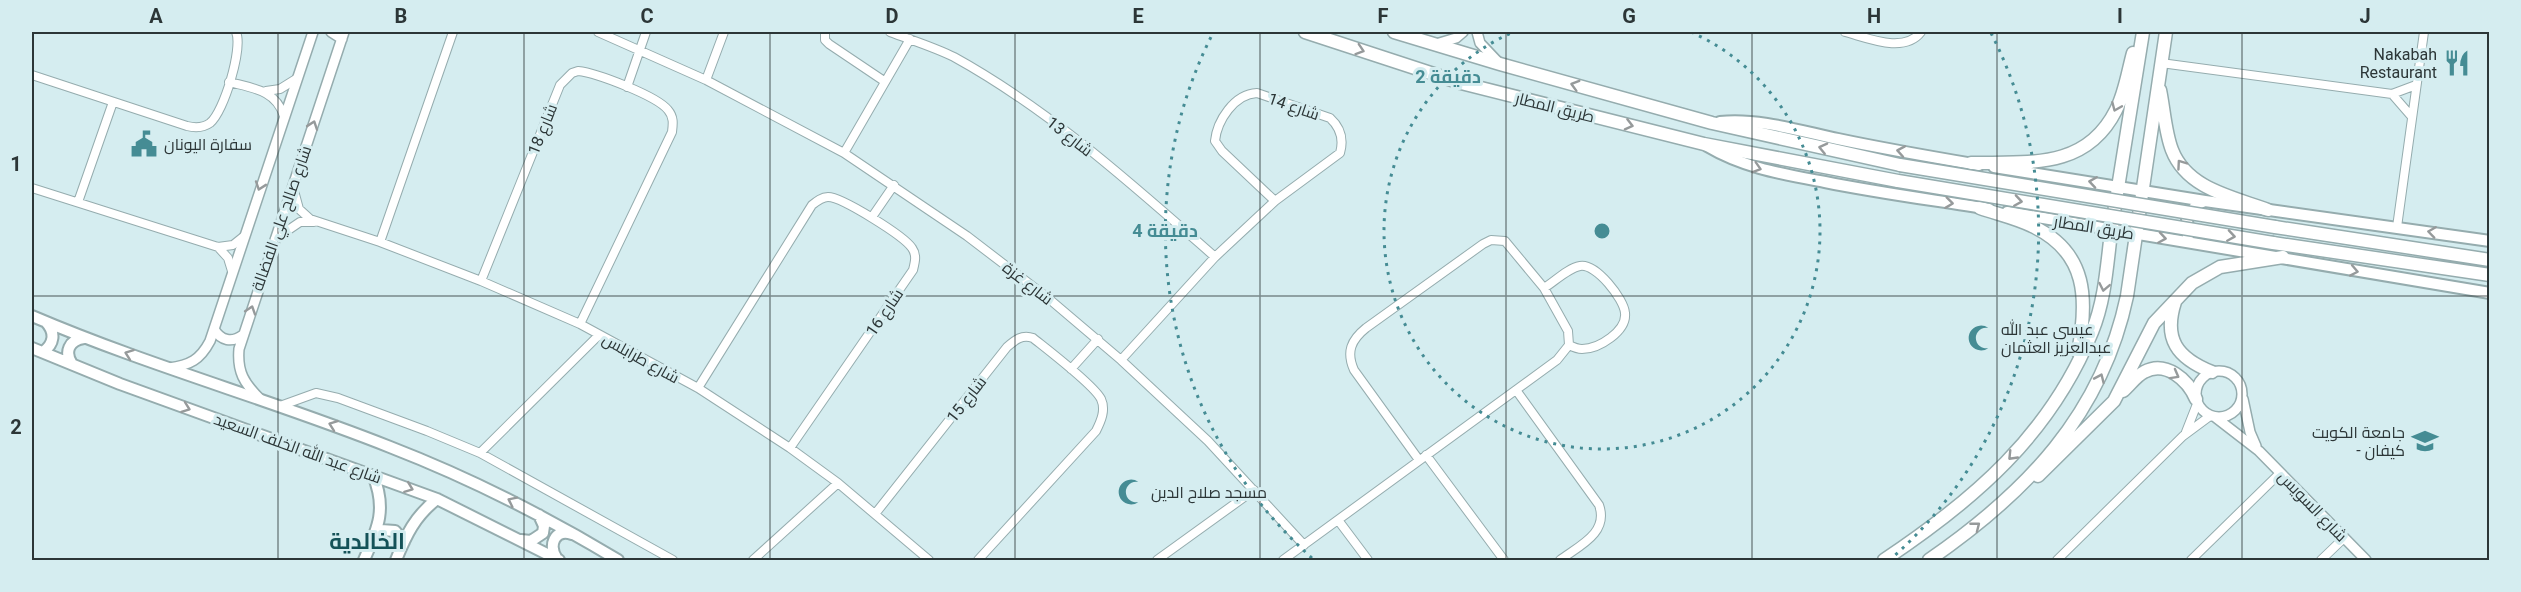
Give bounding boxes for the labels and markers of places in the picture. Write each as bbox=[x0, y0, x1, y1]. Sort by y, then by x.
place label: Nakabah Restaurant bbox=[2360, 45, 2437, 82]
restaurant icon: Nakabah Restaurant bbox=[2442, 48, 2472, 78]
public building icon: سفارة اليونان bbox=[129, 129, 159, 159]
place label: سفارة اليونان bbox=[164, 135, 252, 155]
centre of rings bbox=[1592, 221, 1612, 241]
place label: عيسى عبد الله عبدالعزيز العثمان bbox=[2001, 319, 2112, 358]
mosque icon: عيسى عبد الله عبدالعزيز العثمان bbox=[1966, 323, 1996, 353]
place label: جامعة الكويت - كيفان bbox=[2312, 423, 2405, 461]
school or university icon: جامعة الكويت - كيفان bbox=[2410, 426, 2440, 456]
mosque icon: مسجد صلاح الدين bbox=[1116, 477, 1146, 507]
place label: مسجد صلاح الدين bbox=[1151, 483, 1267, 504]

